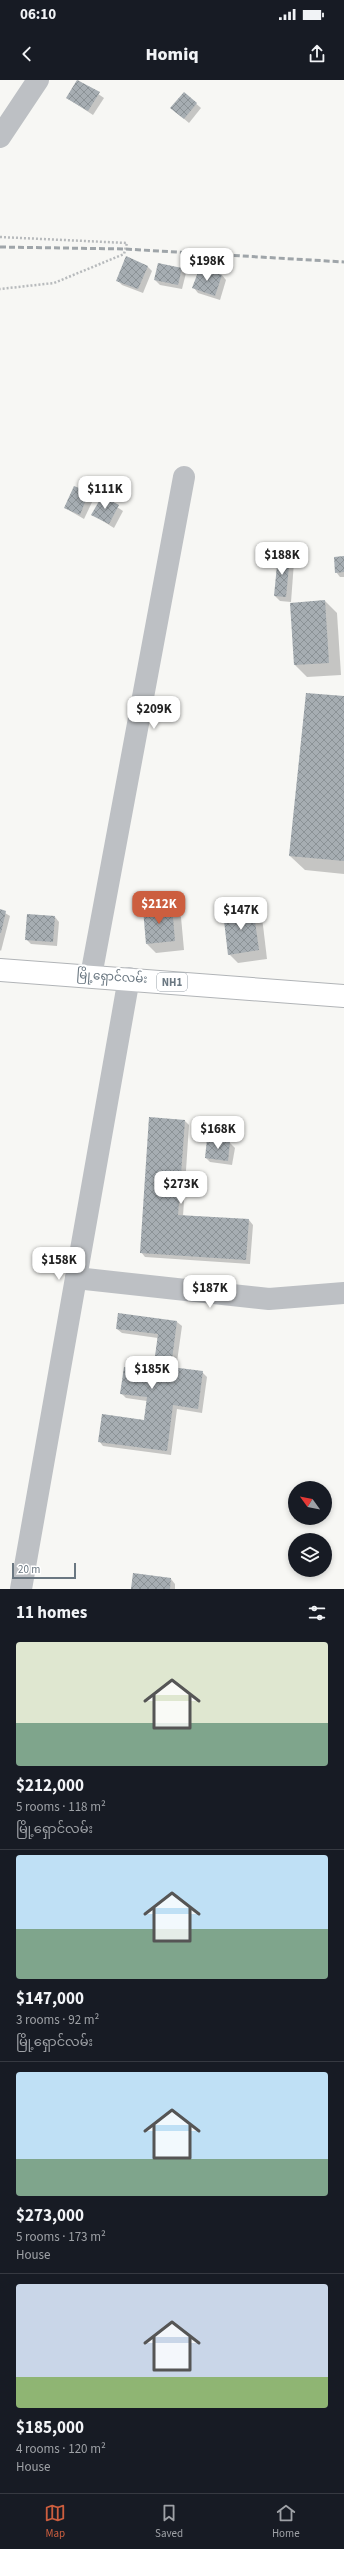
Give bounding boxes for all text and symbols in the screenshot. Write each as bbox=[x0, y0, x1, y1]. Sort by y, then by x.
text: 06:10 bbox=[20, 4, 56, 25]
text: Homiq bbox=[145, 42, 199, 67]
icon: back bbox=[16, 43, 38, 65]
icon: share bbox=[306, 43, 328, 65]
pin: $198K bbox=[179, 248, 235, 282]
text: $198K bbox=[189, 252, 225, 270]
pin: $111K bbox=[77, 476, 133, 510]
text: $111K bbox=[87, 480, 123, 498]
pin: $188K bbox=[254, 542, 310, 576]
text: $188K bbox=[264, 546, 300, 564]
pin: $209K bbox=[126, 696, 182, 730]
text: $209K bbox=[136, 700, 172, 718]
pin: $212K bbox=[131, 891, 187, 925]
text: $212K bbox=[141, 895, 177, 913]
pin: $147K bbox=[213, 897, 269, 931]
text: $147K bbox=[223, 901, 259, 919]
street label: မြို့ရှောင်လမ်း bbox=[76, 965, 148, 989]
road number: NH1 bbox=[157, 973, 187, 991]
pin: $168K bbox=[190, 1116, 246, 1150]
text: $168K bbox=[200, 1120, 236, 1138]
pin: $273K bbox=[153, 1171, 209, 1205]
text: $273K bbox=[163, 1175, 199, 1193]
pin: $158K bbox=[31, 1247, 87, 1281]
text: $158K bbox=[41, 1251, 77, 1269]
pin: $187K bbox=[182, 1275, 238, 1309]
text: $187K bbox=[192, 1279, 228, 1297]
pin: $185K bbox=[124, 1356, 180, 1390]
text: $185K bbox=[134, 1360, 170, 1378]
north arrow bbox=[288, 1481, 332, 1525]
map controls bbox=[288, 1481, 332, 1577]
button: layers bbox=[288, 1533, 332, 1577]
scale bar bbox=[12, 1561, 76, 1580]
text: 20 m bbox=[18, 1562, 40, 1577]
text: 11 homes bbox=[16, 1601, 87, 1625]
icon: filters bbox=[306, 1602, 328, 1624]
icon: home bbox=[136, 1668, 208, 1740]
text: $212,000 bbox=[16, 1774, 84, 1798]
text: 5 rooms · 118 m² bbox=[16, 1798, 106, 1816]
text: မြို့ရှောင်လမ်း bbox=[16, 1820, 93, 1838]
icon: home bbox=[136, 1881, 208, 1953]
text: $147,000 bbox=[16, 1987, 84, 2011]
text: 3 rooms · 92 m² bbox=[16, 2011, 99, 2029]
text: မြို့ရှောင်လမ်း bbox=[16, 2033, 93, 2051]
icon: home bbox=[136, 2098, 208, 2170]
text: $273,000 bbox=[16, 2204, 84, 2228]
text: 5 rooms · 173 m² bbox=[16, 2228, 106, 2246]
text: House bbox=[16, 2246, 51, 2264]
icon: home bbox=[136, 2310, 208, 2382]
text: $185,000 bbox=[16, 2416, 84, 2440]
text: 4 rooms · 120 m² bbox=[16, 2440, 106, 2458]
text: House bbox=[16, 2458, 51, 2476]
tab: Map bbox=[44, 2502, 66, 2541]
tab: Saved bbox=[155, 2502, 183, 2541]
tab: Home bbox=[272, 2502, 300, 2541]

